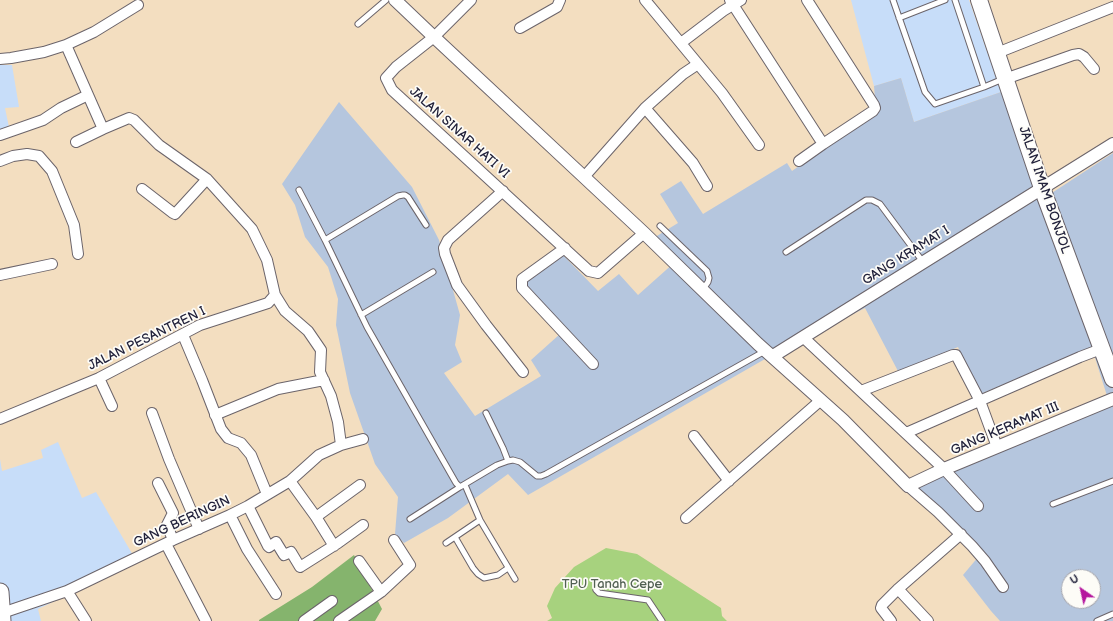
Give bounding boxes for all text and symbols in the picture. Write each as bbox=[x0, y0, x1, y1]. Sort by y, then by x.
street label: JALAN SINAR HATI VI bbox=[406, 84, 512, 182]
street label: JALAN IMAM BONJOL bbox=[1015, 124, 1073, 256]
street label: GANG KRAMAT I bbox=[860, 223, 952, 289]
street label: JALAN PESANTREN I bbox=[86, 304, 208, 374]
street label: GANG KERAMAT III bbox=[949, 399, 1061, 459]
street label: GANG BERINGIN bbox=[131, 493, 233, 551]
north arrow bbox=[1061, 569, 1101, 609]
text: U bbox=[1068, 572, 1081, 587]
park label: TPU Tanah Cepe bbox=[562, 577, 662, 593]

